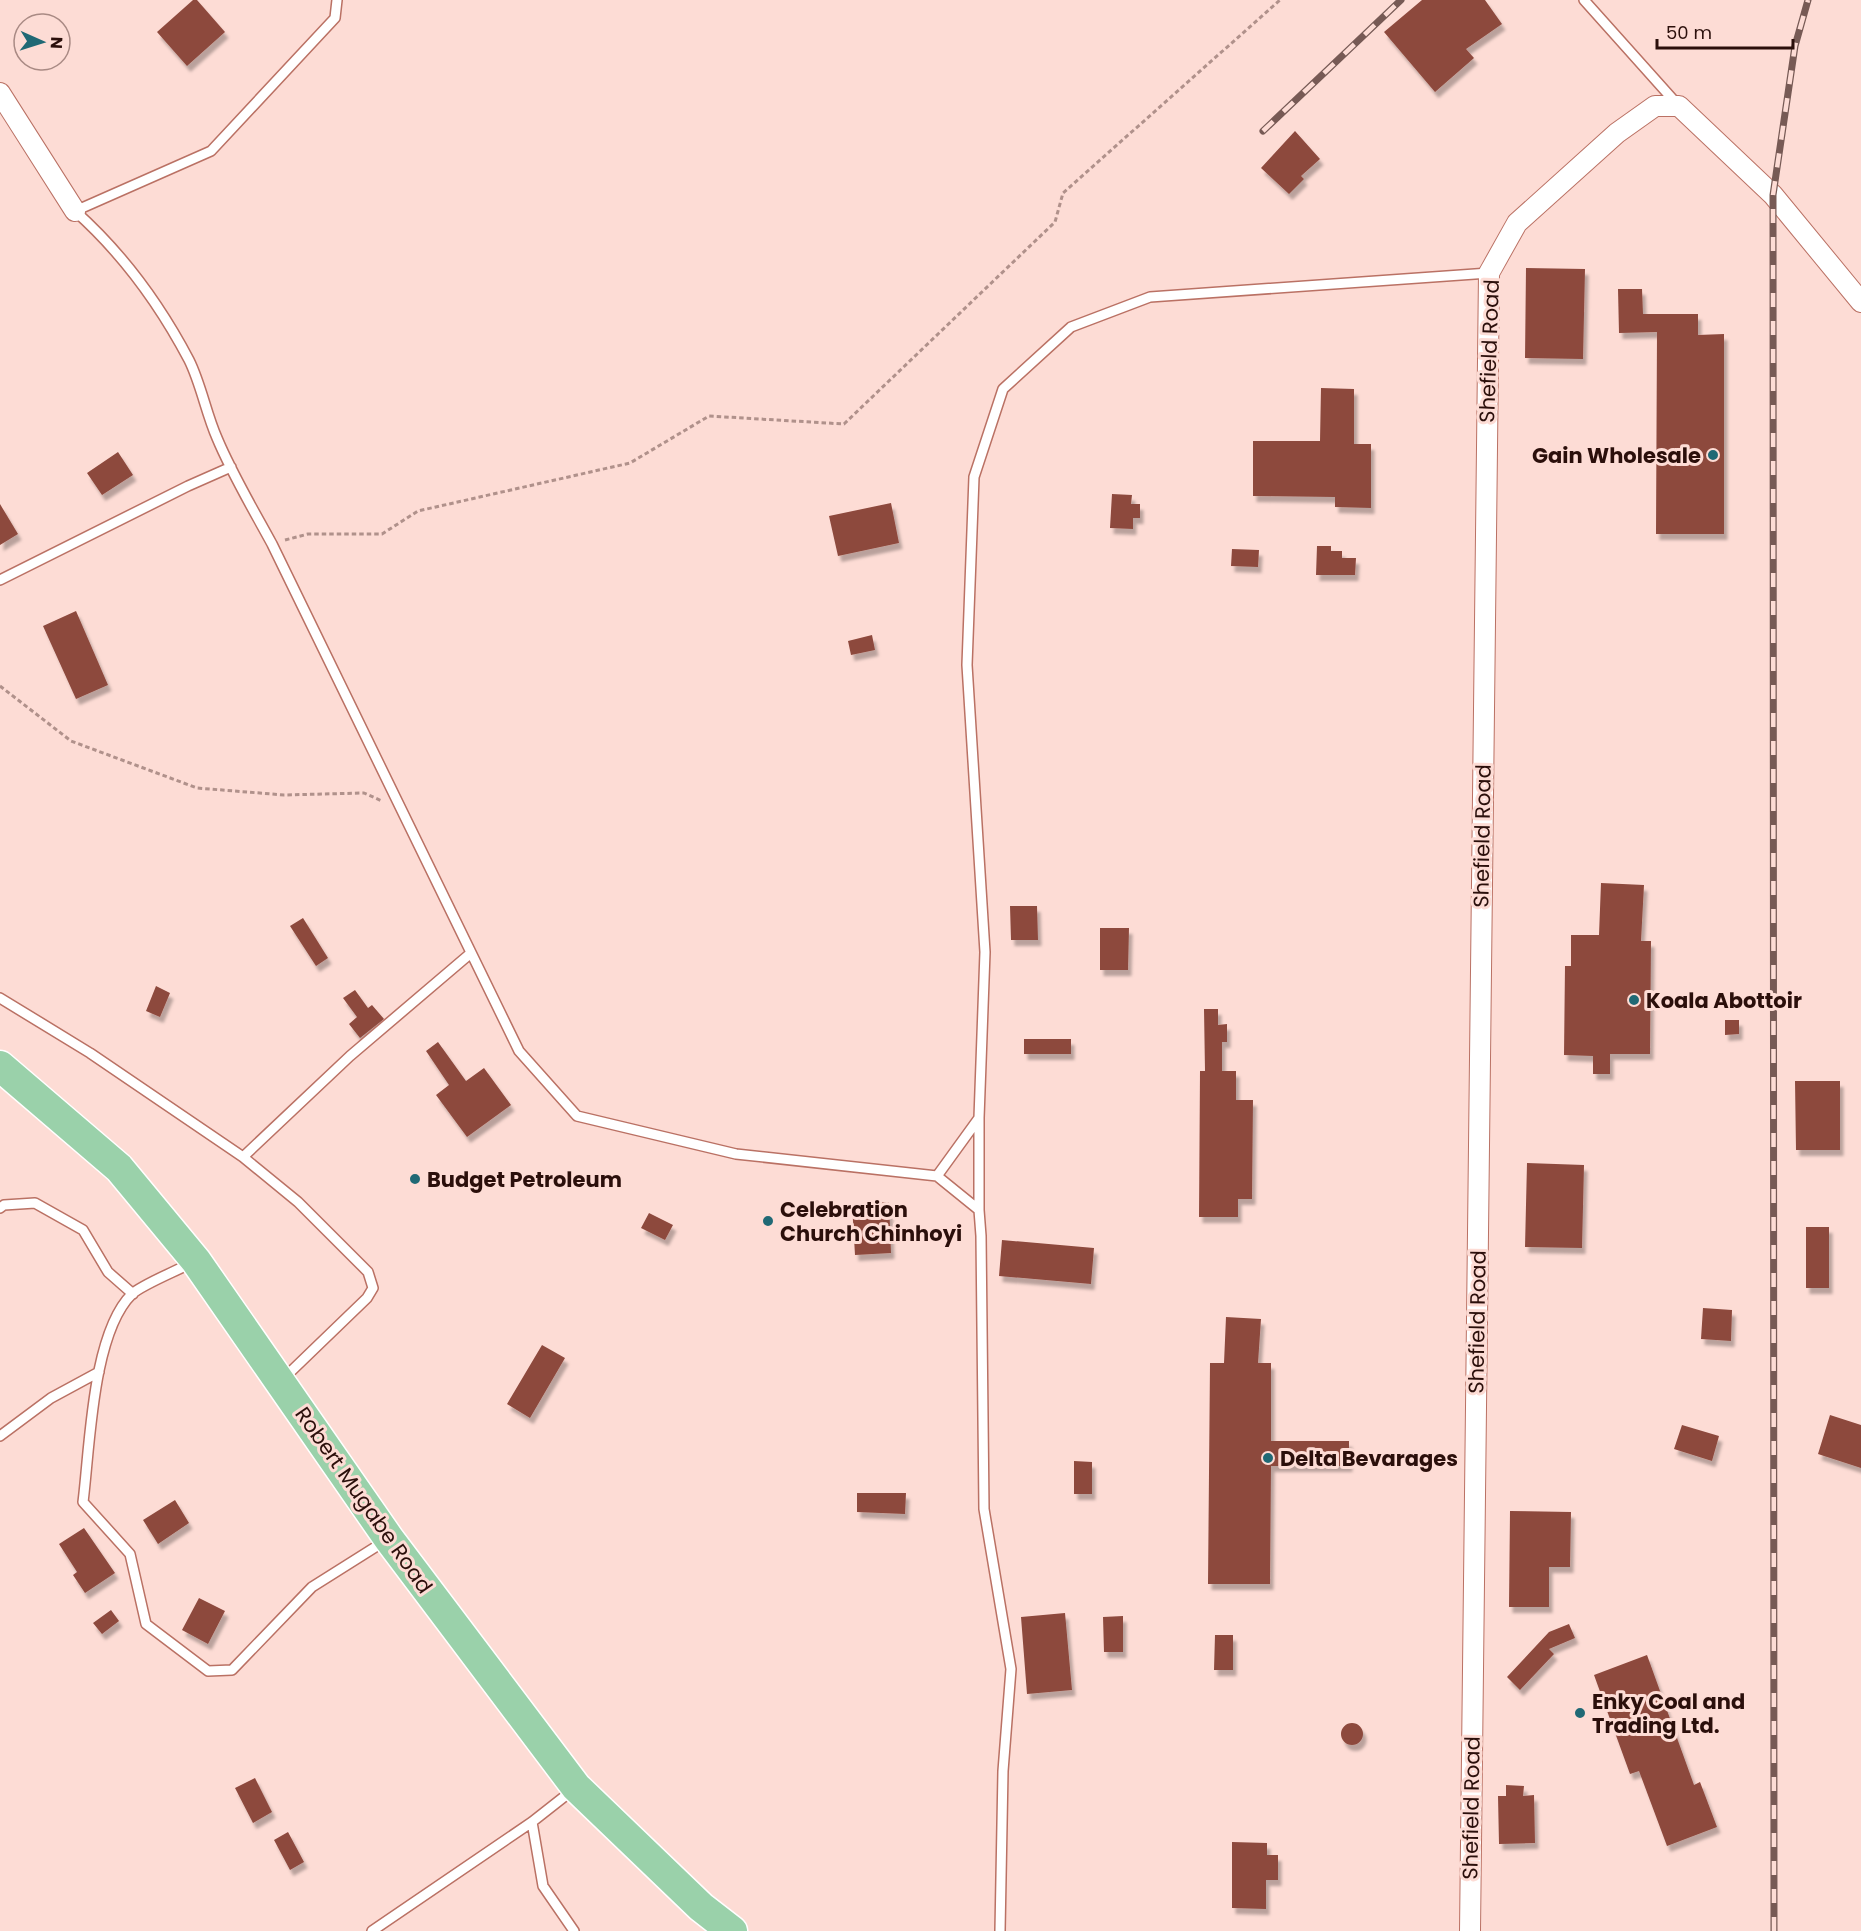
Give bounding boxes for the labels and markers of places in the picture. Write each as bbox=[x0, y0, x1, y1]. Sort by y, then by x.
place label: Gain Wholesale bbox=[1532, 441, 1701, 470]
marker: Gain Wholesale bbox=[1706, 448, 1720, 462]
place label: Koala Abottoir bbox=[1646, 986, 1802, 1015]
marker: Koala Abottoir bbox=[1627, 993, 1641, 1007]
place label: Budget Petroleum bbox=[427, 1165, 622, 1194]
marker: Budget Petroleum bbox=[408, 1172, 422, 1186]
place label: Celebration Church Chinhoyi bbox=[780, 1195, 962, 1248]
marker: Celebration Church Chinhoyi bbox=[761, 1214, 775, 1228]
place label: Delta Bevarages bbox=[1280, 1444, 1458, 1473]
marker: Delta Bevarages bbox=[1261, 1451, 1275, 1465]
place label: Enky Coal and Trading Ltd. bbox=[1592, 1687, 1745, 1740]
marker: Enky Coal and Trading Ltd. bbox=[1573, 1706, 1587, 1720]

